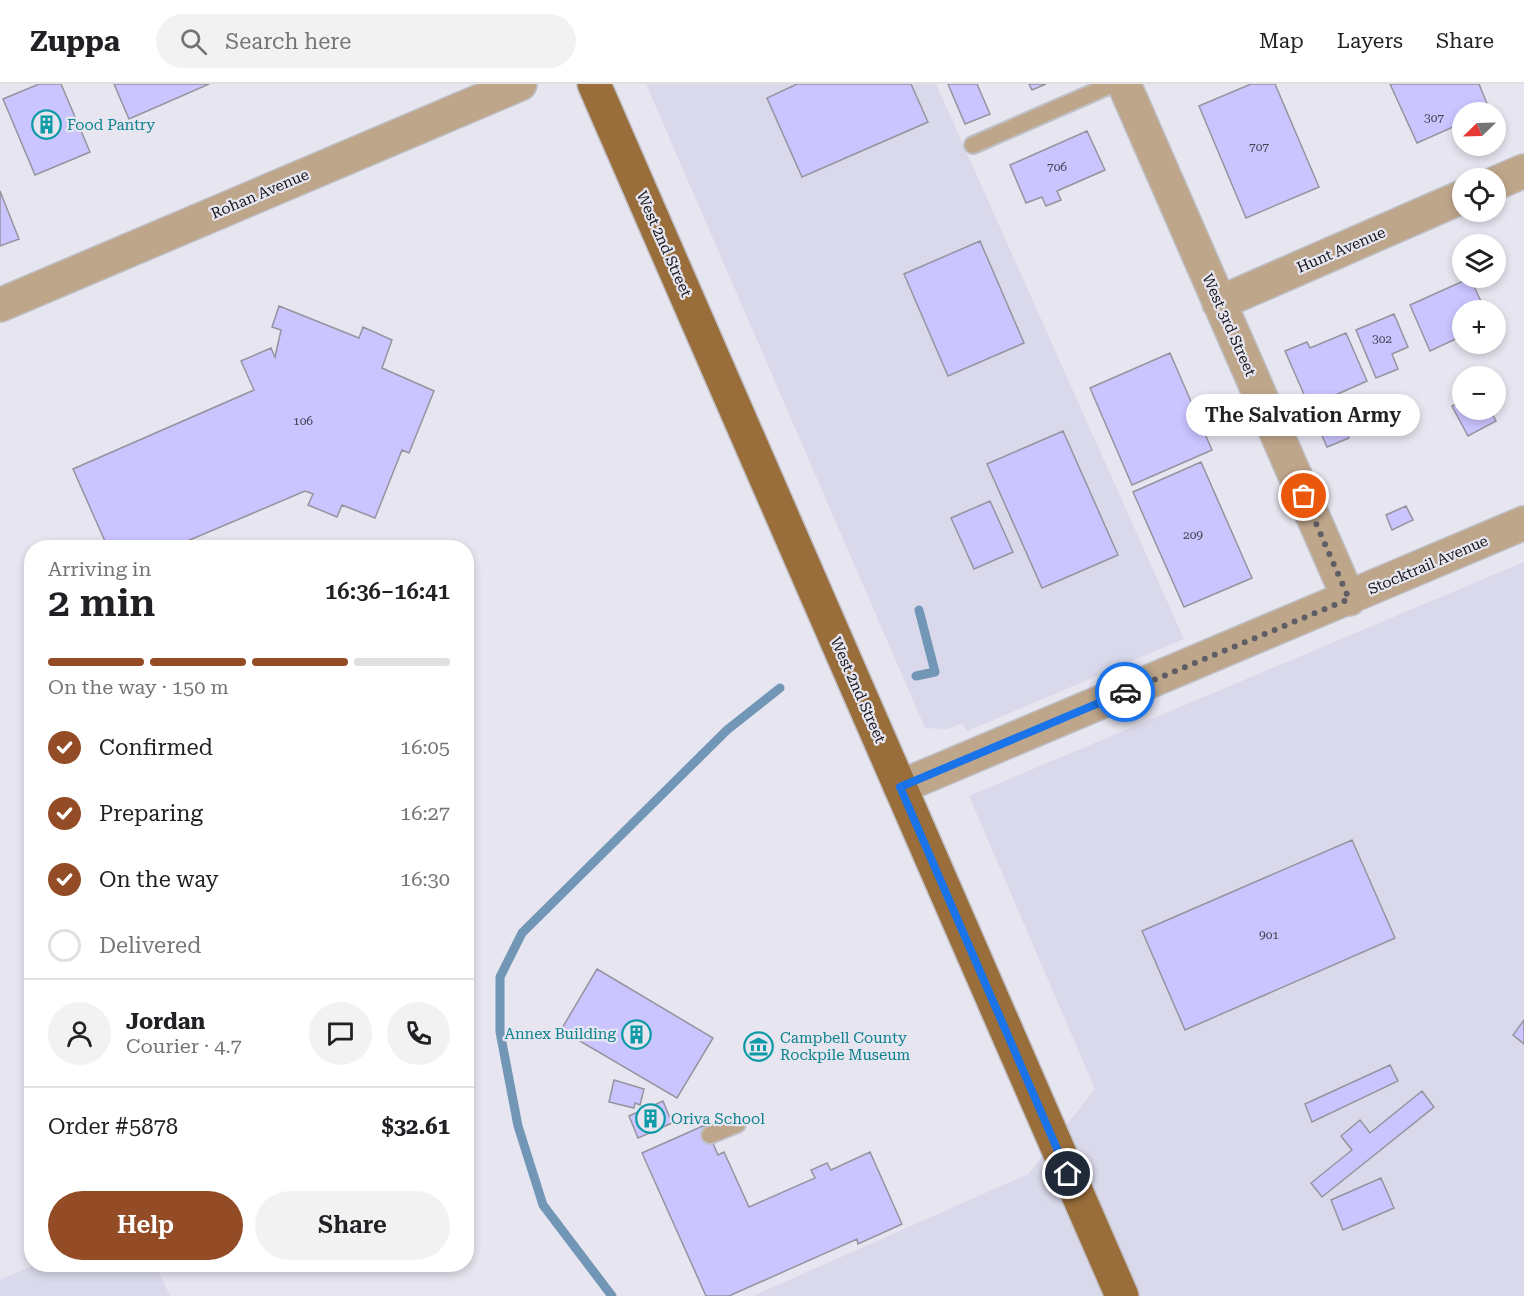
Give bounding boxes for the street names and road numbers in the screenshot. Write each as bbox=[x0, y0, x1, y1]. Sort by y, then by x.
street label: Rohan Avenue bbox=[208, 165, 312, 223]
street label: West 2nd Street bbox=[633, 188, 696, 300]
street label: Hunt Avenue bbox=[1294, 223, 1388, 277]
street label: West 3rd Street bbox=[1198, 271, 1260, 379]
street label: Stocktrail Avenue bbox=[1365, 532, 1491, 598]
street label: West 2nd Street bbox=[827, 634, 890, 746]

